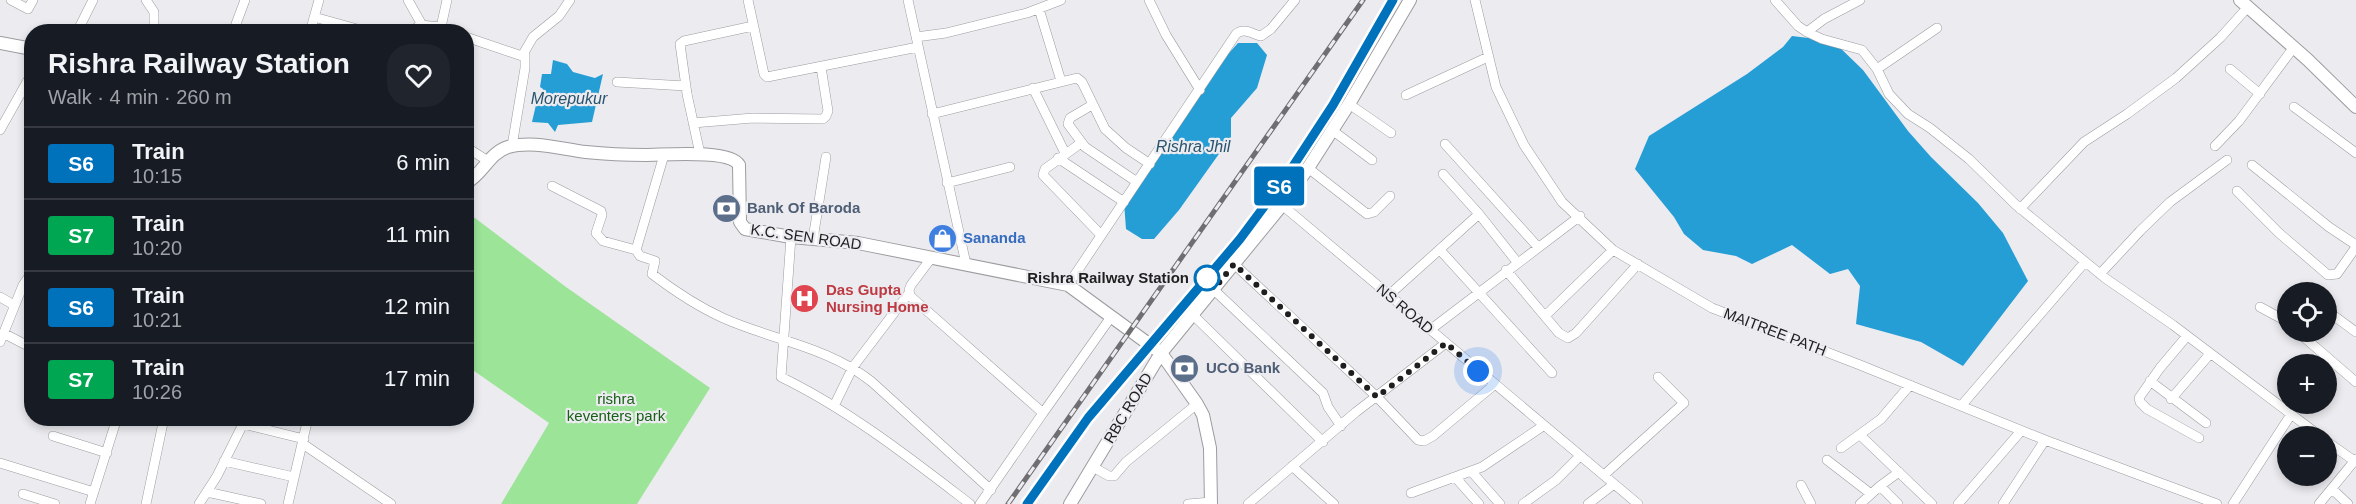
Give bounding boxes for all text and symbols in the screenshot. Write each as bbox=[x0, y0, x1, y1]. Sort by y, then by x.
button: heart bbox=[387, 44, 450, 107]
text: Rishra Railway Station bbox=[48, 48, 350, 79]
text: Walk · 4 min · 260 m bbox=[48, 86, 232, 108]
water label: Morepukur bbox=[531, 90, 608, 107]
water label: Rishra Jhil bbox=[1156, 138, 1231, 155]
text: Train bbox=[132, 139, 185, 164]
text: 6 min bbox=[396, 150, 450, 175]
text: S6 bbox=[68, 152, 94, 175]
text: 10:15 bbox=[132, 165, 182, 187]
line badge: S6 bbox=[1252, 166, 1306, 206]
text: S6 bbox=[1266, 175, 1292, 198]
bank icon: Bank Of Baroda bbox=[710, 192, 742, 224]
place label: Bank Of Baroda bbox=[747, 199, 861, 216]
text: Train bbox=[132, 211, 185, 236]
street label: K.C. SEN ROAD bbox=[750, 220, 863, 253]
text: 11 min bbox=[386, 222, 450, 247]
shop icon: Sananda bbox=[926, 222, 958, 254]
text: S7 bbox=[68, 224, 94, 247]
place label: Sananda bbox=[963, 229, 1026, 246]
text: 10:20 bbox=[132, 237, 182, 259]
marker: Rishra Railway Station bbox=[1194, 265, 1220, 291]
place label: Rishra Railway Station bbox=[1027, 269, 1189, 286]
street label: NS ROAD bbox=[1374, 280, 1437, 337]
place label: Das Gupta Nursing Home bbox=[826, 281, 929, 315]
map controls bbox=[2277, 282, 2337, 486]
button: locate bbox=[2277, 282, 2337, 342]
text: Train bbox=[132, 283, 185, 308]
hospital icon: Das Gupta Nursing Home bbox=[789, 283, 821, 315]
text: 12 min bbox=[384, 294, 450, 319]
text: S6 bbox=[68, 296, 94, 319]
street label: MAITREE PATH bbox=[1721, 304, 1829, 359]
text: 10:21 bbox=[132, 309, 182, 331]
bank icon: UCO Bank bbox=[1169, 352, 1201, 384]
button: + bbox=[2277, 354, 2337, 414]
text: Train bbox=[132, 355, 185, 380]
your location bbox=[1463, 356, 1493, 386]
place label: UCO Bank bbox=[1206, 359, 1281, 376]
text: 17 min bbox=[384, 366, 450, 391]
text: S7 bbox=[68, 368, 94, 391]
street label: RBC ROAD bbox=[1100, 369, 1155, 446]
text: 10:26 bbox=[132, 381, 182, 403]
park label: rishra keventers park bbox=[567, 390, 666, 424]
button: − bbox=[2277, 426, 2337, 486]

